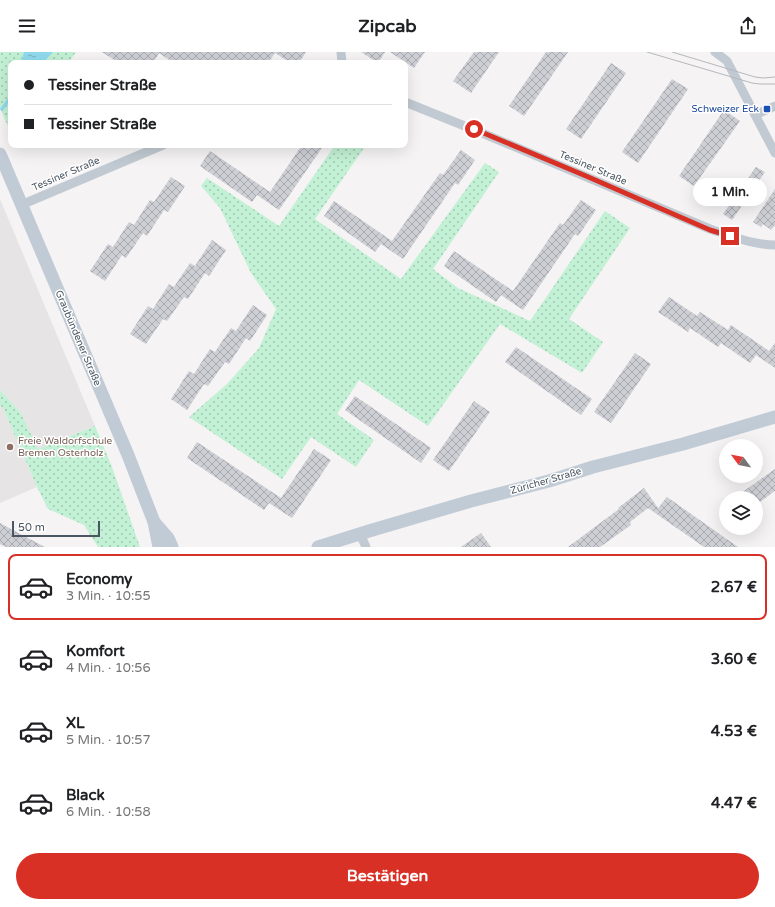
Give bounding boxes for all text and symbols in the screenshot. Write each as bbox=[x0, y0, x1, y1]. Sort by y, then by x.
icon: menu bbox=[16, 15, 38, 37]
text: Zipcab bbox=[358, 15, 417, 37]
icon: share bbox=[737, 15, 759, 37]
text: Tessiner Straße bbox=[48, 76, 157, 94]
place label: Schweizer Eck bbox=[691, 103, 760, 115]
marker: Schweizer Eck bbox=[762, 104, 772, 114]
text: Tessiner Straße bbox=[48, 115, 157, 133]
route start bbox=[465, 120, 483, 138]
street label: Tessiner Straße bbox=[557, 148, 629, 188]
street label: Tessiner Straße bbox=[30, 154, 102, 194]
callout: 1 Min. bbox=[693, 178, 767, 206]
text: 1 Min. bbox=[711, 184, 749, 200]
route end bbox=[721, 227, 739, 245]
street label: Graubündener Straße bbox=[52, 288, 104, 388]
place label: Freie Waldorfschule Bremen Osterholz bbox=[18, 435, 113, 459]
north arrow bbox=[719, 439, 763, 483]
map controls bbox=[719, 439, 763, 535]
marker: Freie Waldorfschule Bremen Osterholz bbox=[5, 442, 15, 452]
street label: Züricher Straße bbox=[509, 465, 583, 497]
button: layers bbox=[719, 491, 763, 535]
scale bar bbox=[12, 519, 100, 538]
text: 50 m bbox=[18, 521, 45, 534]
icon: car bbox=[18, 569, 54, 605]
text: Economy bbox=[66, 570, 132, 588]
text: 2.67 € bbox=[711, 578, 757, 596]
text: 3 Min. · 10:55 bbox=[66, 588, 151, 604]
icon: car bbox=[18, 641, 54, 677]
text: Komfort bbox=[66, 642, 125, 660]
text: 3.60 € bbox=[711, 650, 757, 668]
text: 4 Min. · 10:56 bbox=[66, 660, 151, 676]
icon: car bbox=[18, 713, 54, 749]
text: XL bbox=[66, 714, 85, 732]
text: 4.53 € bbox=[711, 722, 757, 740]
text: 5 Min. · 10:57 bbox=[66, 732, 151, 748]
icon: car bbox=[18, 785, 54, 821]
text: Black bbox=[66, 786, 105, 804]
text: 4.47 € bbox=[711, 794, 757, 812]
text: 6 Min. · 10:58 bbox=[66, 804, 151, 820]
button: Bestätigen bbox=[16, 853, 759, 899]

